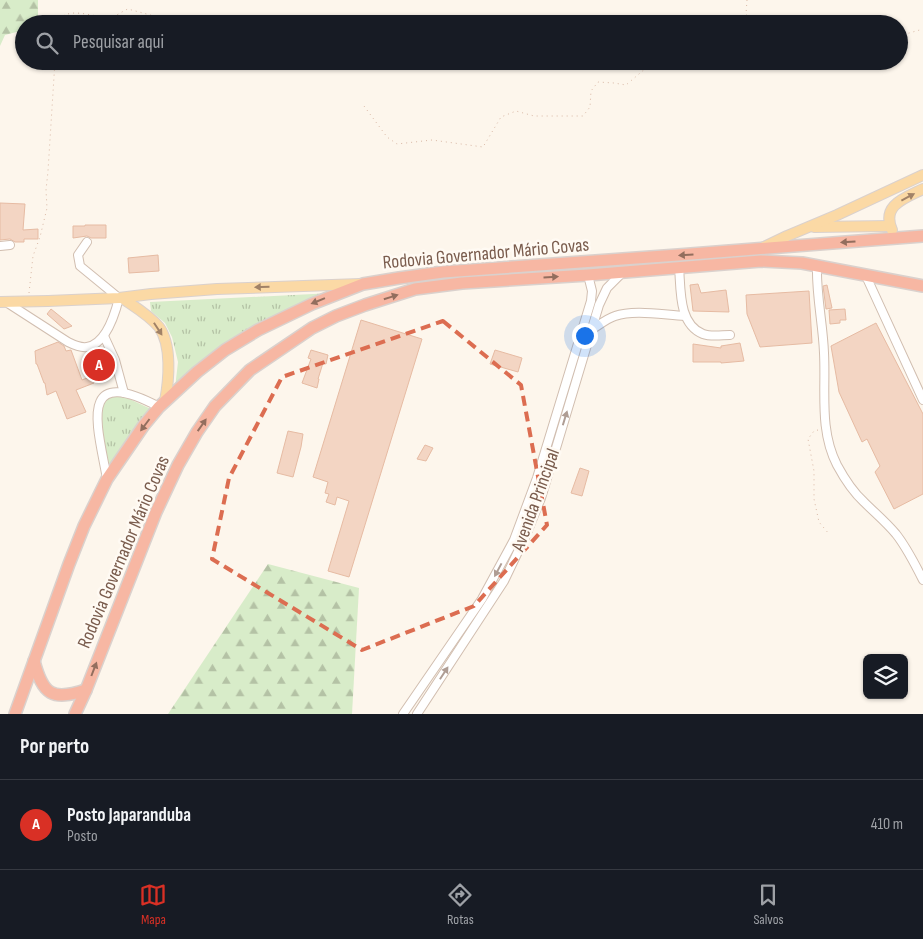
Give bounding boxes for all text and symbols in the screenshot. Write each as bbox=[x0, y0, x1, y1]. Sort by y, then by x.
search box bbox=[15, 15, 908, 70]
icon: search bbox=[33, 29, 61, 57]
text: Pesquisar aqui bbox=[73, 31, 164, 54]
one-way arrow bbox=[901, 192, 915, 201]
street label: Rodovia Governador Mário Covas bbox=[382, 234, 590, 274]
one-way arrow bbox=[839, 238, 855, 246]
one-way arrow bbox=[677, 251, 693, 259]
one-way arrow bbox=[544, 273, 560, 281]
one-way arrow bbox=[254, 283, 270, 291]
one-way arrow bbox=[383, 292, 398, 300]
one-way arrow bbox=[311, 298, 325, 306]
one-way arrow bbox=[154, 322, 163, 336]
your location bbox=[572, 323, 598, 349]
pin: A bbox=[83, 346, 115, 384]
one-way arrow bbox=[562, 410, 570, 425]
one-way arrow bbox=[140, 418, 150, 432]
one-way arrow bbox=[197, 418, 207, 432]
street label: Avenida Principal bbox=[506, 445, 565, 555]
street label: Rodovia Governador Mário Covas bbox=[73, 452, 175, 652]
one-way arrow bbox=[494, 562, 502, 577]
map controls bbox=[863, 654, 908, 699]
button: layers bbox=[863, 654, 908, 699]
one-way arrow bbox=[90, 661, 98, 676]
one-way arrow bbox=[439, 667, 448, 680]
text: Por perto bbox=[20, 734, 89, 759]
text: Posto Japaranduba bbox=[67, 804, 191, 827]
text: A bbox=[32, 815, 40, 834]
text: 410 m bbox=[871, 815, 903, 834]
text: Posto bbox=[67, 827, 98, 846]
tab: Mapa bbox=[139, 881, 167, 928]
tab: Rotas bbox=[446, 881, 474, 928]
tab: Salvos bbox=[753, 881, 784, 928]

